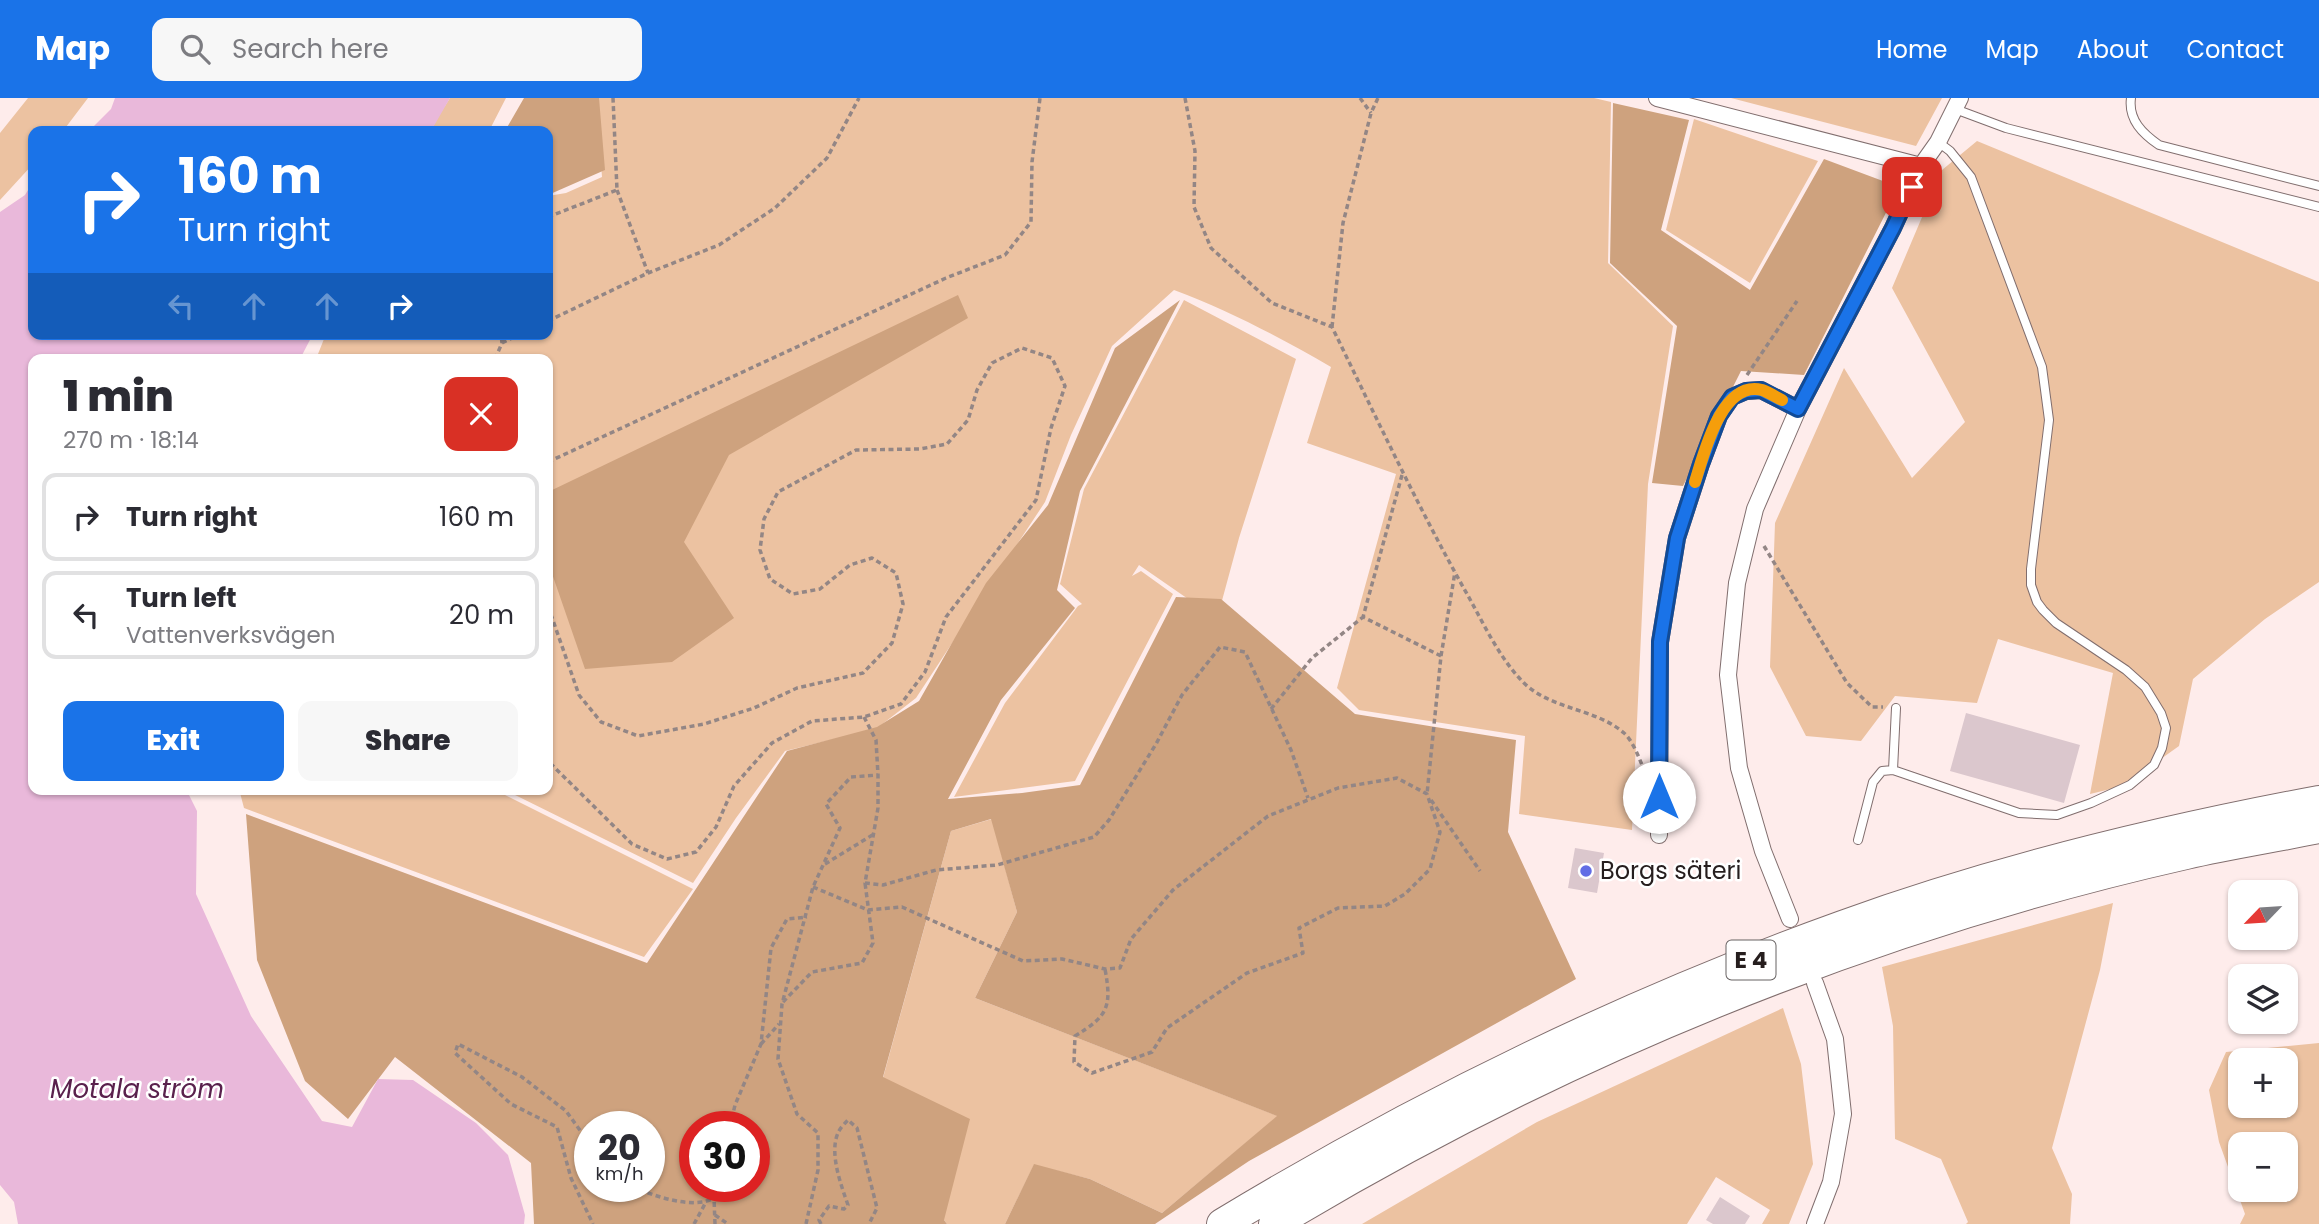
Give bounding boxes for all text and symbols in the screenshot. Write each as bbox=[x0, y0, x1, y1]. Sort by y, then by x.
search box bbox=[152, 18, 642, 81]
text: Map bbox=[35, 25, 110, 72]
icon: search bbox=[176, 30, 214, 68]
text: Search here bbox=[232, 31, 389, 67]
text: Home bbox=[1876, 33, 1948, 66]
text: Map bbox=[1986, 33, 2039, 66]
text: About bbox=[2077, 33, 2148, 66]
text: Contact bbox=[2186, 33, 2284, 66]
text: 160 m bbox=[178, 142, 322, 210]
icon: right bbox=[63, 154, 154, 245]
pin bbox=[1882, 157, 1942, 217]
icon: arrive bbox=[1893, 168, 1931, 206]
text: Turn right bbox=[178, 207, 330, 252]
icon: left bbox=[162, 287, 200, 325]
icon: ahead bbox=[235, 287, 273, 325]
icon: ahead bbox=[308, 287, 346, 325]
icon: right bbox=[381, 287, 419, 325]
text: 1 min bbox=[63, 367, 174, 426]
button: close bbox=[444, 377, 518, 451]
text: 270 m · 18:14 bbox=[63, 424, 199, 456]
icon: right bbox=[67, 498, 105, 536]
text: Turn right bbox=[126, 499, 258, 535]
text: 160 m bbox=[439, 499, 514, 535]
text: Turn left bbox=[126, 580, 237, 616]
icon: left bbox=[67, 596, 105, 634]
text: 20 m bbox=[449, 597, 514, 633]
text: Vattenverksvägen bbox=[126, 619, 335, 651]
button: Exit bbox=[63, 701, 284, 781]
button: Share bbox=[298, 701, 518, 781]
position arrow bbox=[1622, 760, 1696, 834]
place label: Borgs säteri bbox=[1600, 854, 1741, 887]
marker: Borgs säteri bbox=[1578, 863, 1594, 879]
north arrow bbox=[2228, 880, 2298, 950]
map controls bbox=[2228, 880, 2298, 1202]
road number: E 4 bbox=[1726, 940, 1776, 980]
button: layers bbox=[2228, 964, 2298, 1034]
button: + bbox=[2228, 1048, 2298, 1118]
water label: Motala ström bbox=[50, 1071, 224, 1107]
speed limit sign: 30 bbox=[679, 1111, 770, 1202]
text: 20 bbox=[598, 1123, 641, 1172]
button: − bbox=[2228, 1132, 2298, 1202]
text: km/h bbox=[596, 1161, 643, 1186]

